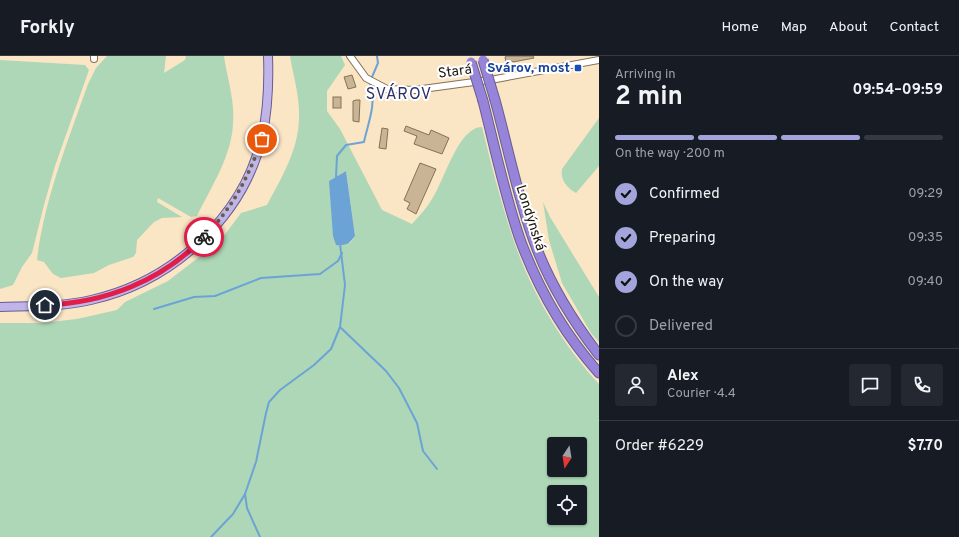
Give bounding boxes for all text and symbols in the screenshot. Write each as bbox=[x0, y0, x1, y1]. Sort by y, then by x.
text: Forkly bbox=[20, 16, 75, 40]
text: Home bbox=[722, 19, 759, 36]
text: Map bbox=[781, 19, 807, 36]
text: About bbox=[829, 19, 868, 36]
text: Contact bbox=[890, 19, 939, 36]
place label: Svárov, most bbox=[487, 60, 570, 77]
street label: Stará bbox=[437, 61, 473, 83]
marker: Svárov, most bbox=[573, 63, 583, 73]
text: Arriving in bbox=[615, 67, 676, 83]
text: 2 min bbox=[615, 81, 683, 114]
text: 09:54–09:59 bbox=[853, 81, 943, 100]
district label: SVÁROV bbox=[366, 83, 432, 105]
pin bbox=[245, 122, 279, 156]
icon: bag bbox=[251, 128, 273, 150]
text: On the way · 200 m bbox=[615, 146, 725, 162]
street label: Londýnská bbox=[511, 183, 549, 253]
icon: check bbox=[615, 183, 637, 205]
text: Confirmed bbox=[649, 185, 720, 204]
text: 09:29 bbox=[908, 186, 943, 202]
courier bbox=[184, 217, 224, 257]
icon: bike bbox=[193, 226, 215, 248]
icon: check bbox=[615, 227, 637, 249]
text: Preparing bbox=[649, 229, 716, 248]
text: 09:35 bbox=[908, 230, 943, 246]
icon: check bbox=[615, 271, 637, 293]
text: On the way bbox=[649, 273, 724, 292]
text: 09:40 bbox=[908, 274, 943, 290]
pin bbox=[28, 288, 62, 322]
icon: home bbox=[34, 294, 56, 316]
text: Delivered bbox=[649, 317, 713, 336]
button: person bbox=[615, 364, 657, 406]
button: chat bbox=[849, 364, 891, 406]
button: phone bbox=[901, 364, 943, 406]
text: Alex bbox=[667, 367, 699, 386]
text: Courier · 4.4 bbox=[667, 386, 736, 402]
north arrow bbox=[547, 437, 587, 477]
map controls bbox=[547, 437, 587, 525]
text: Order #6229 bbox=[615, 437, 704, 456]
text: $7.70 bbox=[908, 437, 943, 456]
button: locate bbox=[547, 485, 587, 525]

